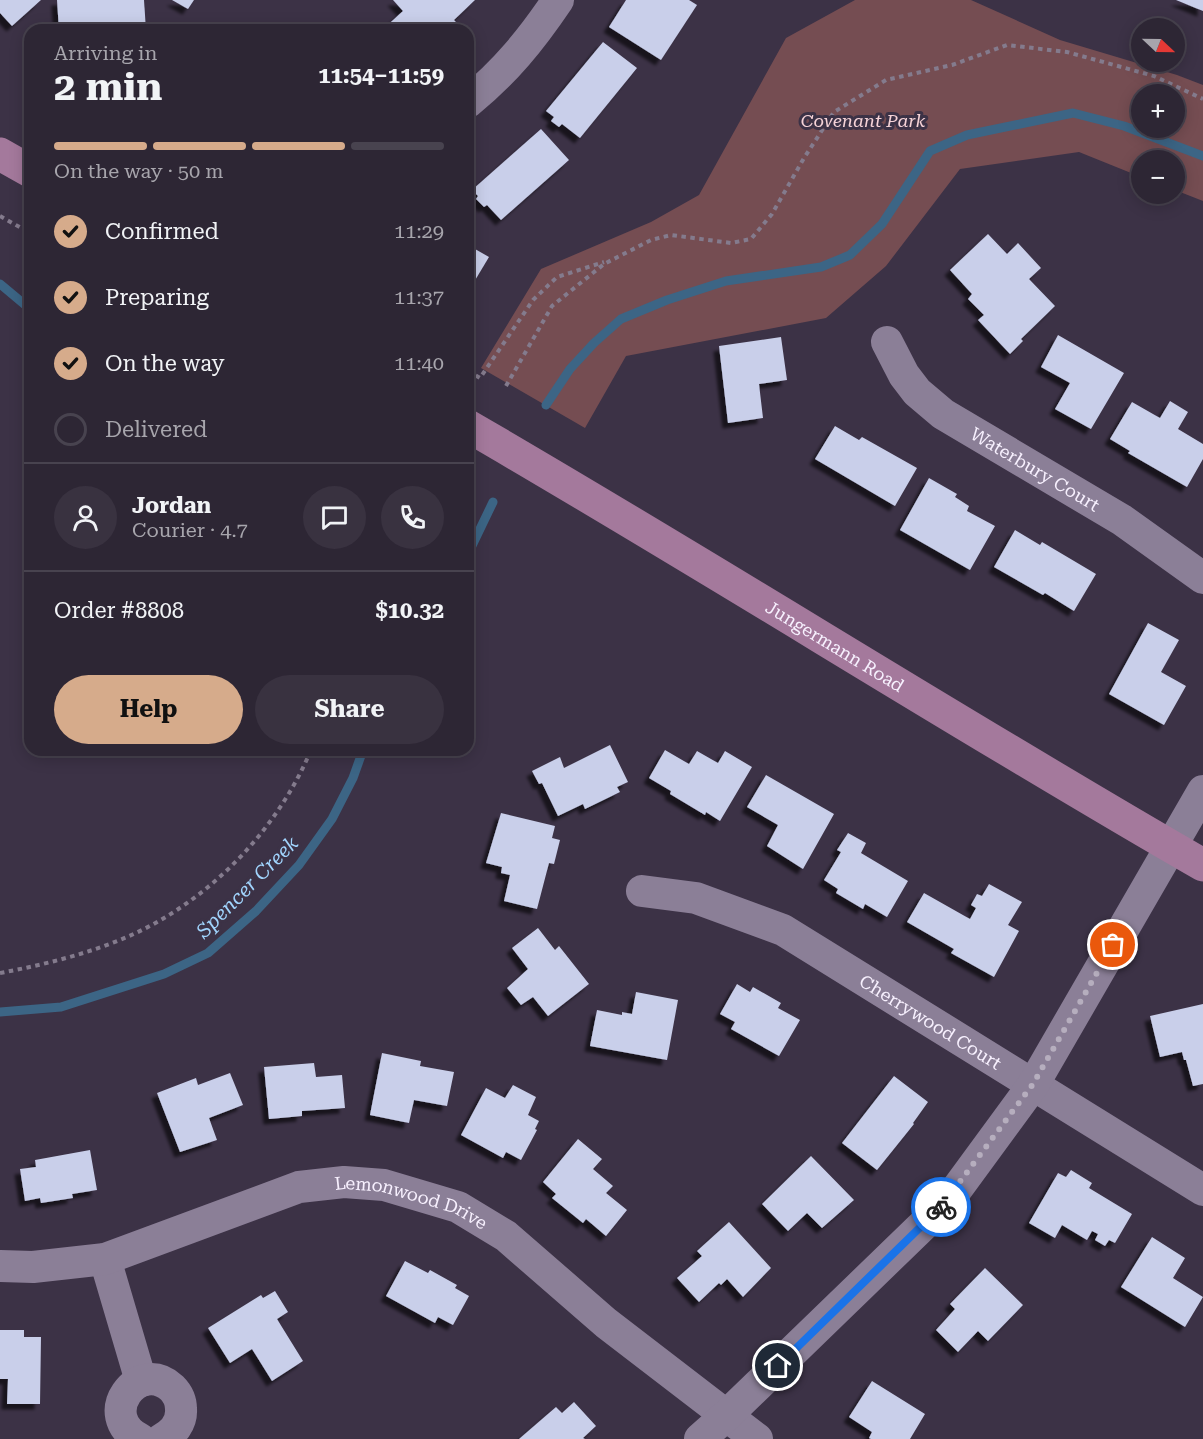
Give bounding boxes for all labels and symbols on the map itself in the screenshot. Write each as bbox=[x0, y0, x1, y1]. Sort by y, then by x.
north arrow bbox=[1131, 18, 1185, 72]
park label: Covenant Park bbox=[801, 110, 925, 131]
street label: Waterbury Court bbox=[967, 422, 1104, 515]
street label: Jungermann Road bbox=[762, 596, 909, 696]
water label: Spencer Creek bbox=[190, 831, 303, 944]
pin bbox=[1087, 919, 1138, 970]
street label: Cherrywood Court bbox=[856, 970, 1006, 1074]
street label: Lemonwood Drive bbox=[333, 1171, 492, 1233]
courier bbox=[911, 1177, 971, 1237]
pin bbox=[752, 1340, 803, 1391]

